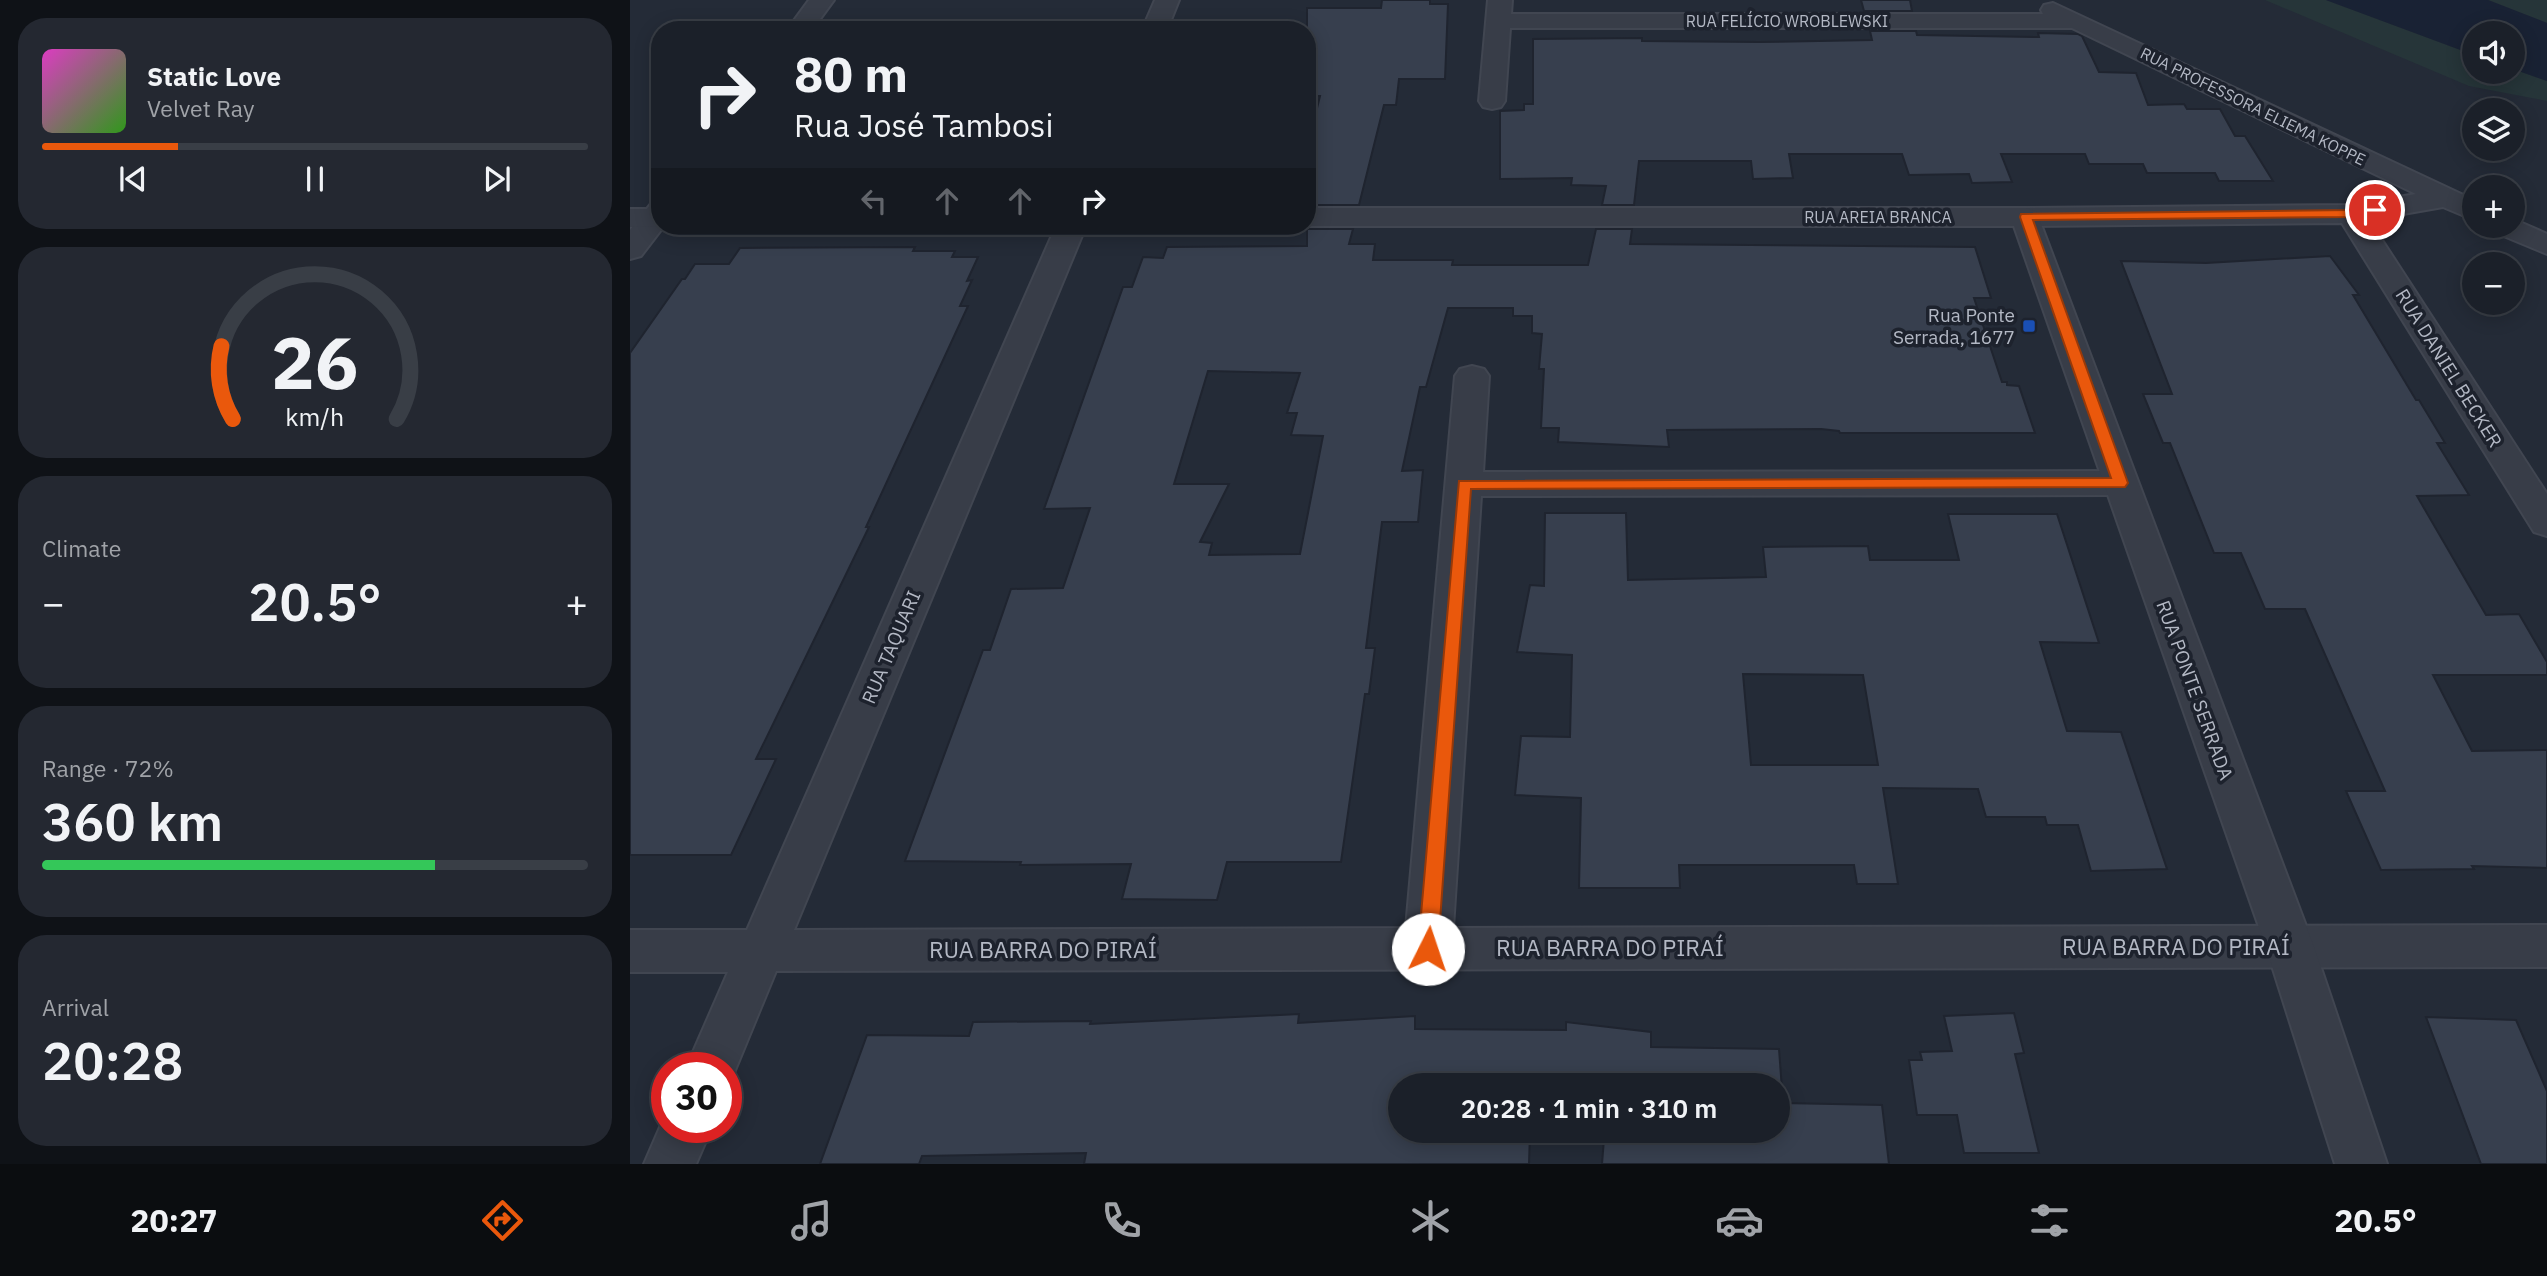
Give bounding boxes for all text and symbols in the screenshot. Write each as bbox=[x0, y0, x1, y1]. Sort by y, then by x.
street label: RUA FELÍCIO WROBLEWSKI bbox=[1686, 10, 1888, 31]
map controls bbox=[2462, 21, 2525, 315]
button: sound bbox=[2462, 21, 2525, 84]
text: 80 m bbox=[794, 42, 908, 105]
street label: RUA PROFESSORA ELIEMA KOPPE bbox=[2137, 43, 2369, 169]
icon: right bbox=[679, 49, 770, 140]
text: Static Love bbox=[147, 59, 281, 93]
text: Velvet Ray bbox=[147, 93, 254, 123]
button: layers bbox=[2462, 98, 2525, 161]
text: Rua José Tambosi bbox=[794, 104, 1053, 146]
icon: previous bbox=[114, 160, 152, 198]
icon: pause bbox=[296, 160, 334, 198]
icon: next bbox=[478, 160, 516, 198]
button: + bbox=[2462, 175, 2525, 238]
pin bbox=[2345, 180, 2405, 240]
icon: left bbox=[855, 182, 893, 220]
icon: ahead bbox=[928, 182, 966, 220]
icon: ahead bbox=[1001, 182, 1039, 220]
icon: right bbox=[1074, 182, 1112, 220]
icon: arrive bbox=[2356, 191, 2394, 229]
street label: RUA AREIA BRANCA bbox=[1804, 207, 1952, 227]
button: − bbox=[2462, 252, 2525, 315]
street label: RUA DANIEL BECKER bbox=[2390, 284, 2508, 452]
place label: Rua Ponte Serrada, 1677 bbox=[1893, 303, 2015, 349]
text: 26 bbox=[271, 314, 359, 409]
marker: Rua Ponte Serrada, 1677 bbox=[2021, 318, 2037, 334]
text: km/h bbox=[286, 400, 344, 433]
text: Climate bbox=[42, 533, 121, 563]
text: 20.5° bbox=[248, 568, 382, 635]
text: − bbox=[42, 578, 65, 627]
text: + bbox=[565, 578, 588, 627]
street label: RUA TAQUARI bbox=[856, 587, 926, 707]
street label: RUA PONTE SERRADA bbox=[2151, 597, 2239, 783]
text: Range · 72% bbox=[42, 753, 174, 783]
text: 360 km bbox=[42, 788, 223, 855]
position arrow bbox=[1391, 912, 1465, 986]
street label: RUA BARRA DO PIRAÍ bbox=[2062, 931, 2290, 961]
street label: RUA BARRA DO PIRAÍ bbox=[1496, 932, 1724, 962]
street label: RUA BARRA DO PIRAÍ bbox=[929, 934, 1157, 964]
text: Arrival bbox=[42, 992, 109, 1022]
text: 20:28 bbox=[42, 1027, 183, 1094]
speed limit sign: 30 bbox=[651, 1052, 742, 1143]
text: 20:28 · 1 min · 310 m bbox=[1461, 1091, 1717, 1125]
icon: directions bbox=[478, 1196, 527, 1245]
icon: music bbox=[787, 1196, 836, 1245]
icon: phone bbox=[1097, 1196, 1146, 1245]
icon: climate bbox=[1406, 1196, 1455, 1245]
icon: car bbox=[1715, 1196, 1764, 1245]
icon: filters bbox=[2025, 1196, 2074, 1245]
text: 20:27 bbox=[130, 1199, 218, 1241]
text: 20.5° bbox=[2334, 1199, 2417, 1241]

